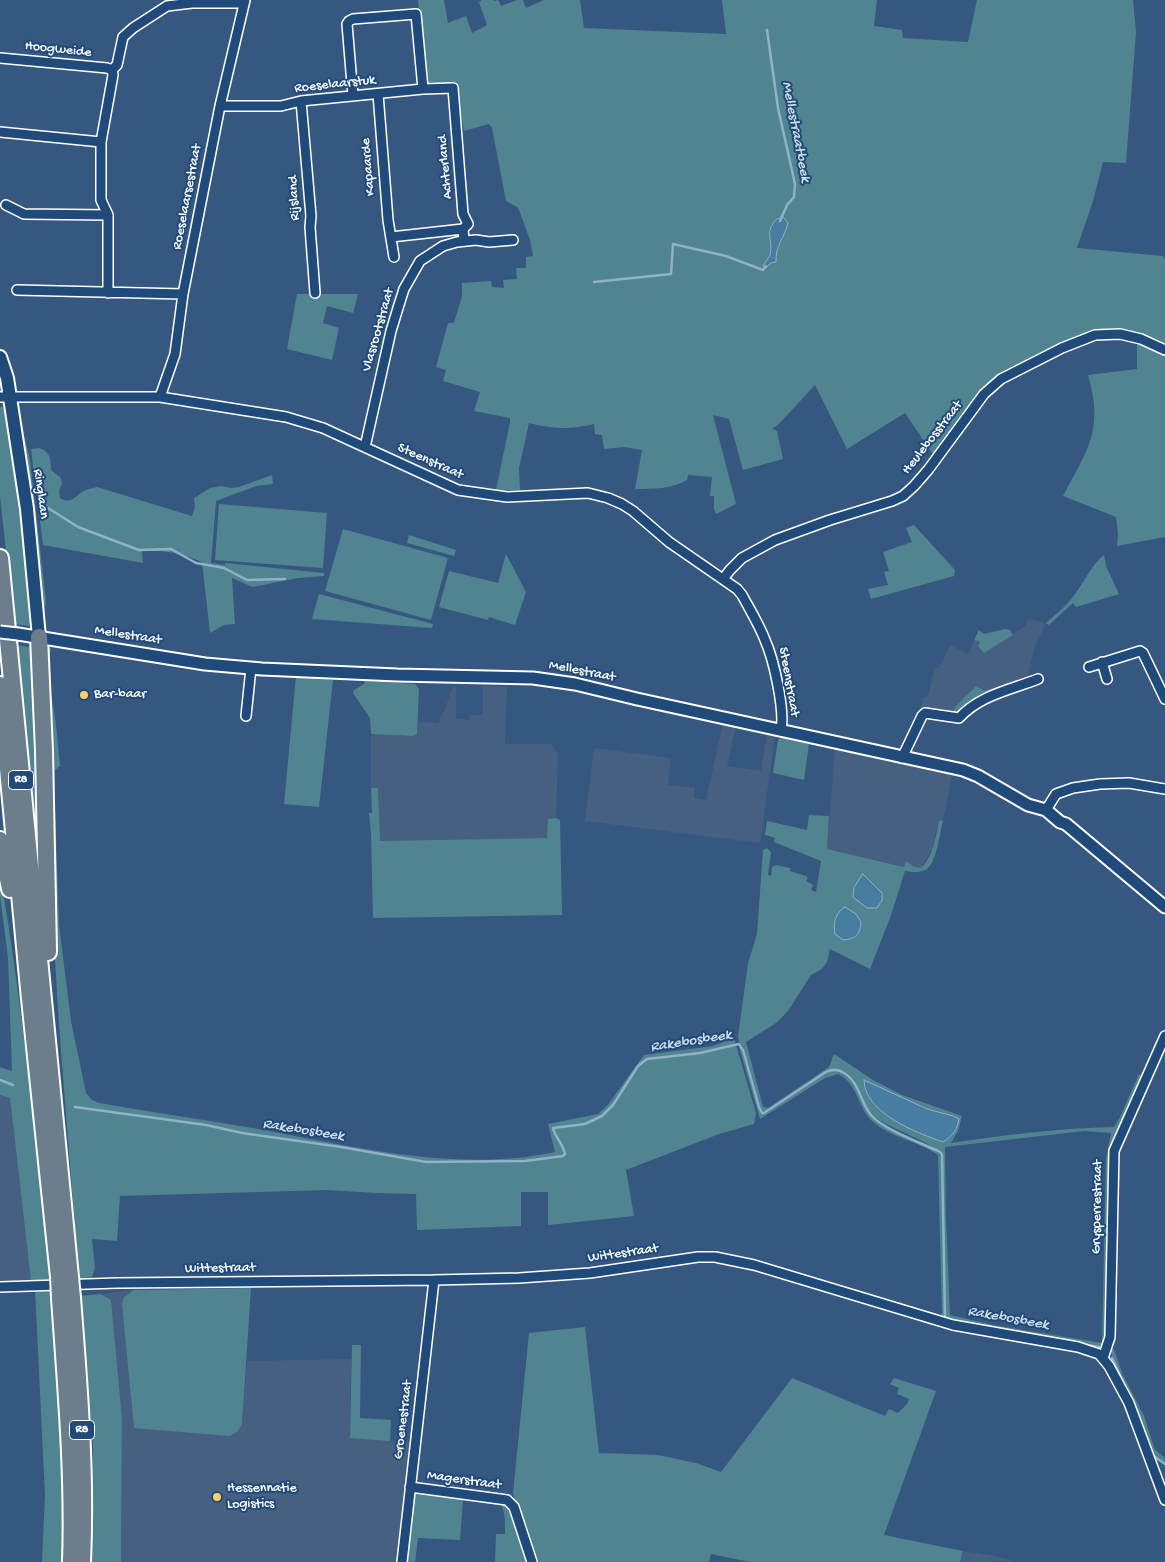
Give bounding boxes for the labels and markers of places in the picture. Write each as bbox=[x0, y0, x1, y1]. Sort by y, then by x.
place label: Bar-baar bbox=[94, 687, 146, 703]
marker: Bar-baar bbox=[78, 689, 90, 701]
place label: Hessennatie Logistics bbox=[227, 1481, 297, 1514]
marker: Hessennatie Logistics bbox=[211, 1491, 223, 1503]

